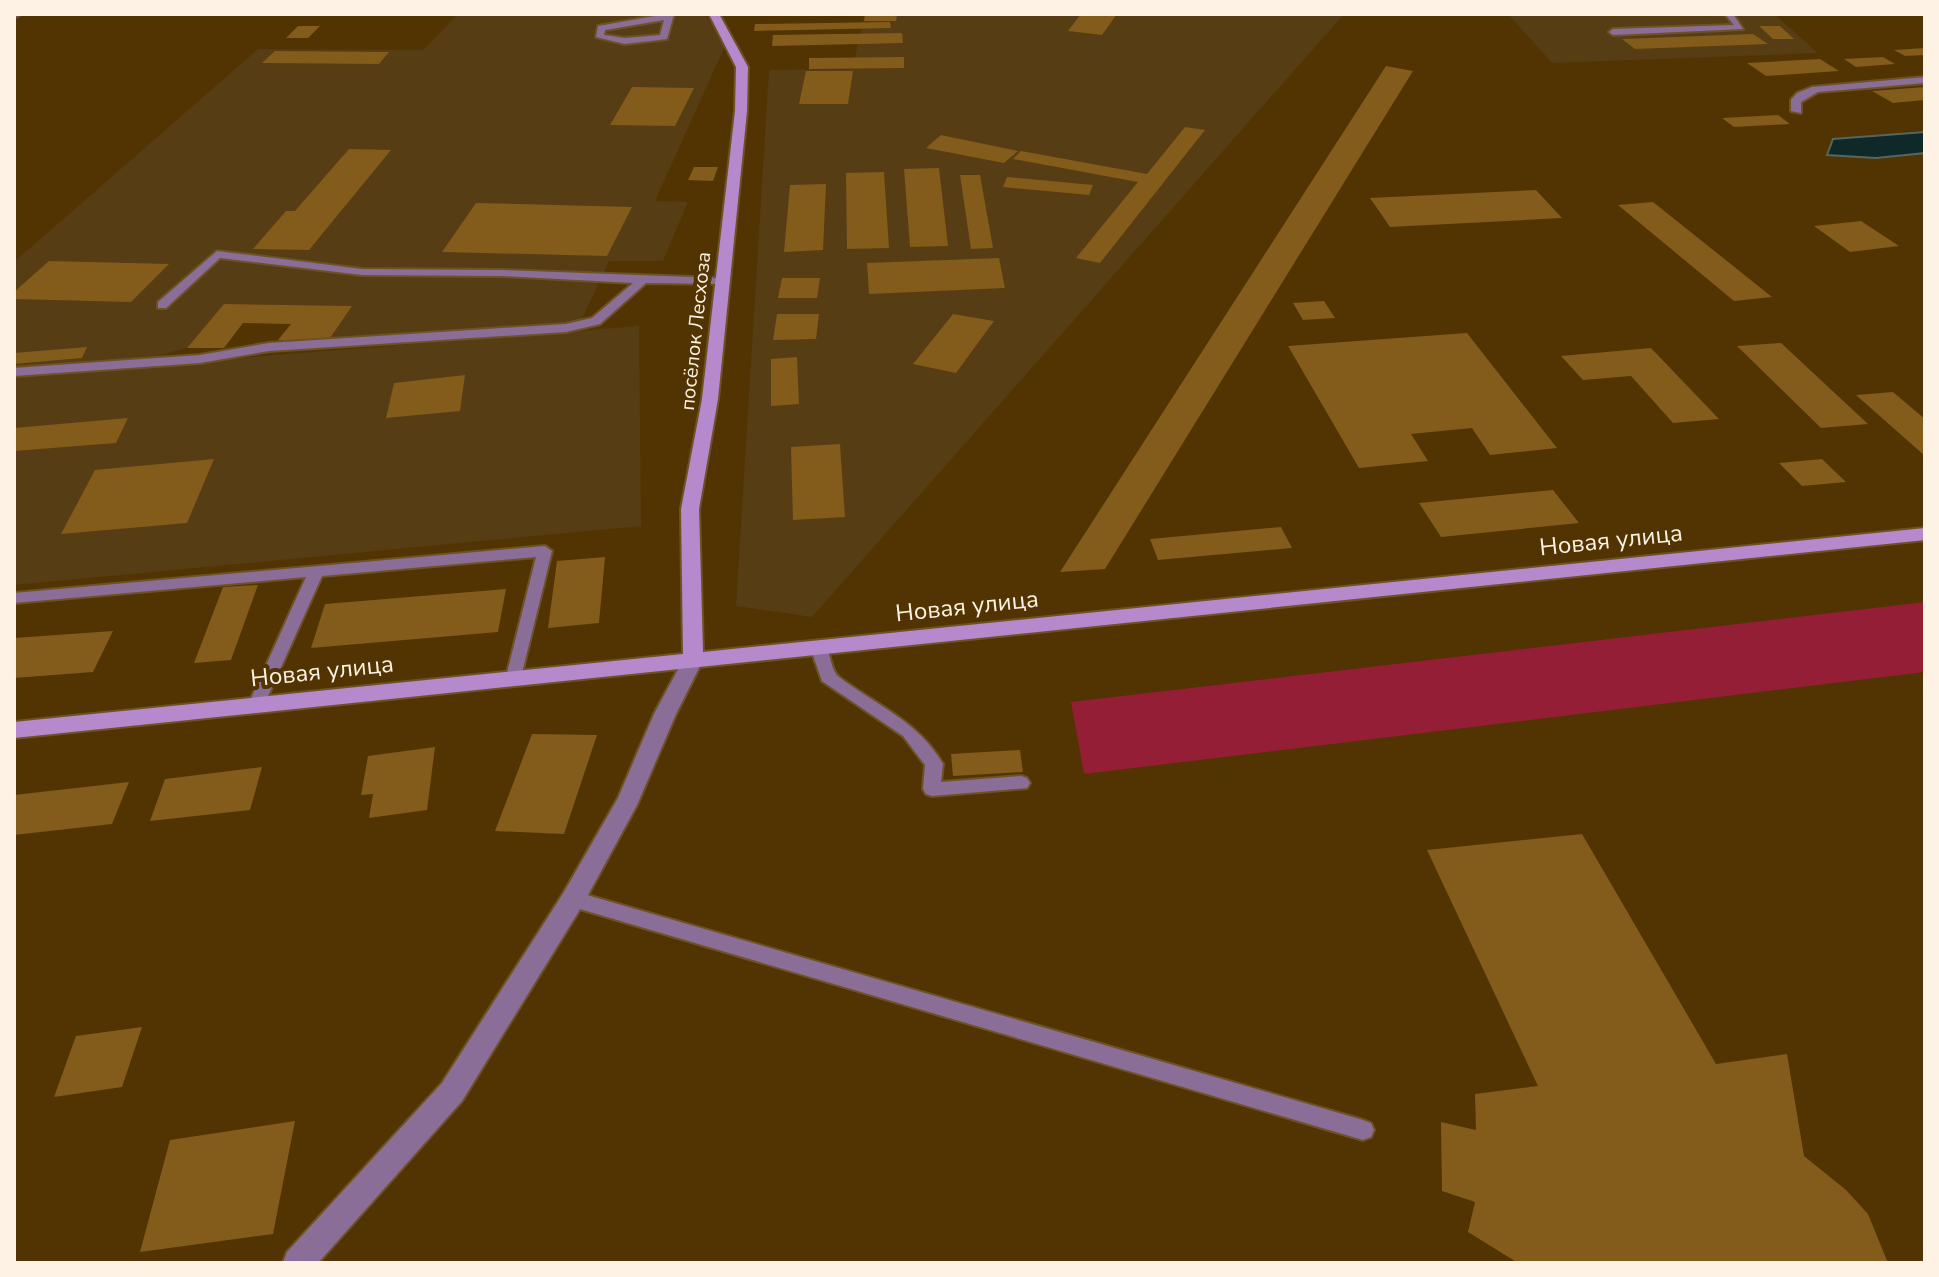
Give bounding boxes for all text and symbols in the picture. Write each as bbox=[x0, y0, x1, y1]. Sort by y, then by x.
street label: посёлок Лесхоза bbox=[674, 250, 717, 412]
street label: Новая улица bbox=[1538, 517, 1684, 563]
street label: Новая улица bbox=[894, 583, 1040, 629]
street label: Новая улица bbox=[249, 648, 395, 694]

